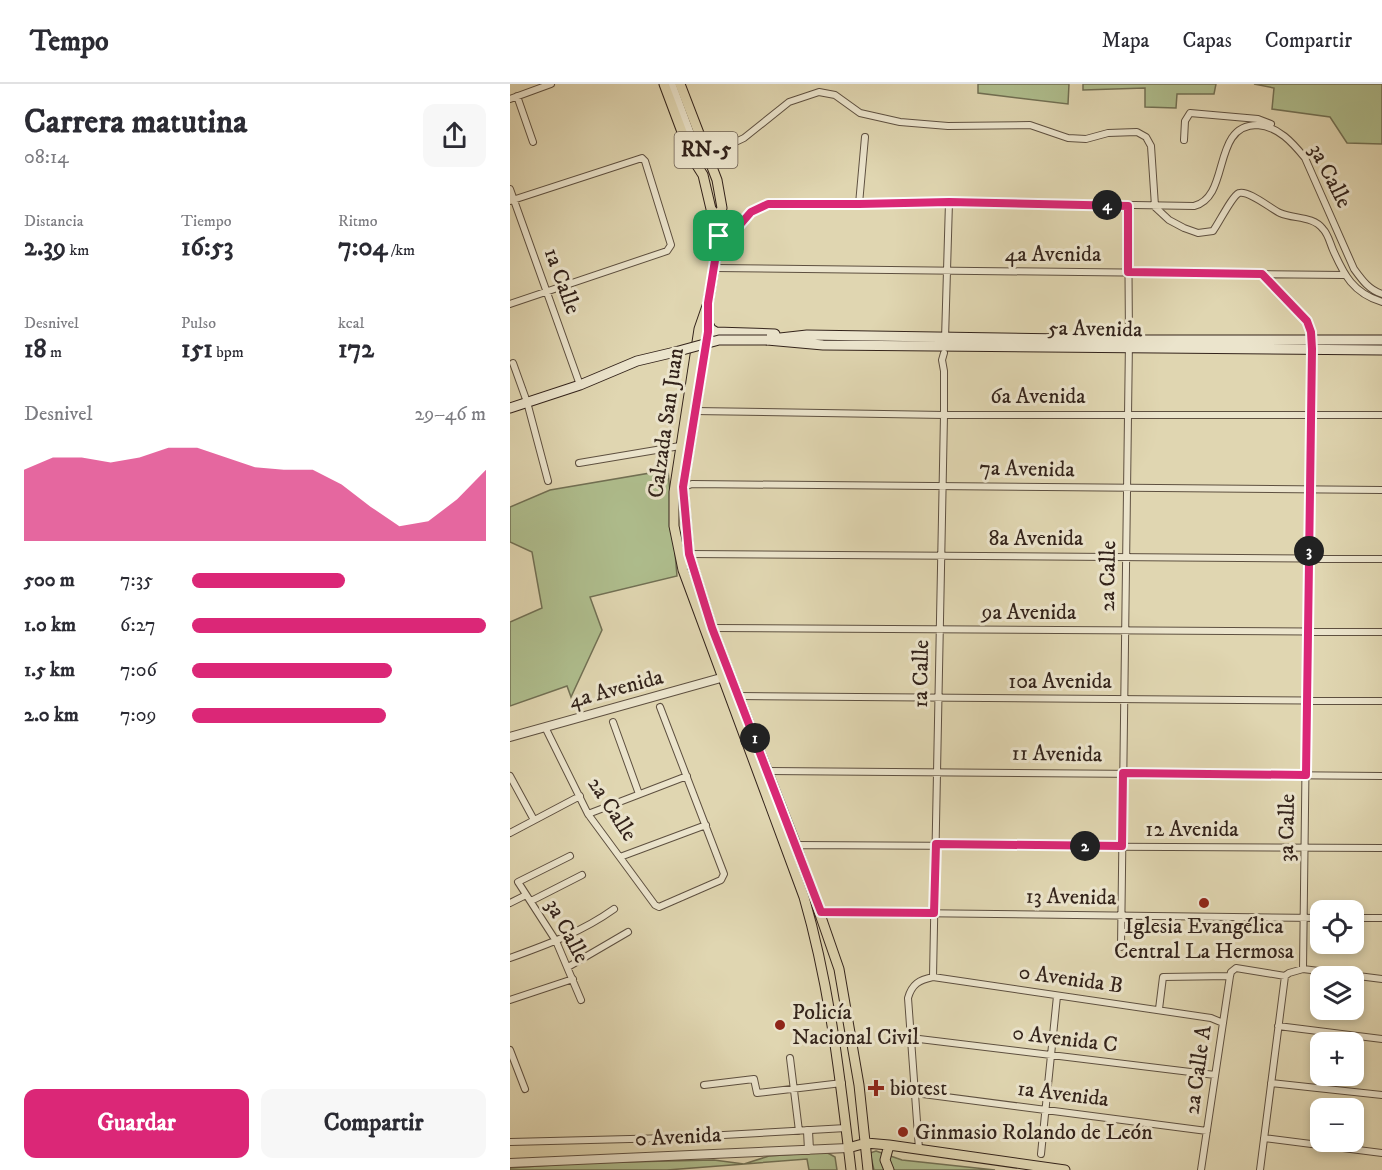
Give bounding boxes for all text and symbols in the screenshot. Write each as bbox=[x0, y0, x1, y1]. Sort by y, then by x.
text: Tempo bbox=[30, 24, 109, 59]
text: Mapa bbox=[1102, 28, 1149, 54]
text: Capas bbox=[1182, 28, 1232, 54]
text: Compartir bbox=[1265, 28, 1352, 54]
text: Carrera matutina bbox=[24, 102, 247, 143]
button: share bbox=[423, 104, 486, 167]
road number: RN-5 bbox=[674, 132, 738, 168]
street label: 3a Calle bbox=[1302, 139, 1358, 213]
text: 08:14 bbox=[24, 145, 69, 170]
pin: 4 bbox=[1092, 190, 1122, 220]
text: 4 bbox=[1102, 195, 1112, 215]
pin bbox=[693, 210, 744, 261]
text: Distancia bbox=[24, 211, 83, 231]
text: Tiempo bbox=[181, 211, 232, 231]
text: Ritmo bbox=[338, 211, 378, 231]
icon: arrive bbox=[702, 219, 735, 252]
text: 2.39 bbox=[24, 231, 66, 264]
text: 16:53 bbox=[181, 231, 233, 264]
text: 7:04 bbox=[338, 231, 387, 264]
text: km bbox=[66, 240, 89, 260]
text: /km bbox=[387, 240, 415, 260]
street label: 4a Avenida bbox=[1005, 241, 1102, 268]
street label: 1a Calle bbox=[538, 244, 586, 318]
text: Desnivel bbox=[24, 313, 79, 333]
text: Pulso bbox=[181, 313, 216, 333]
text: kcal bbox=[338, 313, 364, 333]
street label: 5a Avenida bbox=[1047, 315, 1143, 343]
text: 18 bbox=[24, 333, 47, 366]
text: 151 bbox=[181, 333, 213, 366]
text: 172 bbox=[338, 333, 374, 366]
text: m bbox=[47, 342, 62, 362]
text: bpm bbox=[213, 342, 244, 362]
street label: Calzada San Juan bbox=[642, 346, 690, 500]
street label: 6a Avenida bbox=[990, 383, 1086, 410]
text: Desnivel bbox=[24, 402, 93, 427]
text: 29–46 m bbox=[414, 402, 486, 427]
street label: 7a Avenida bbox=[979, 455, 1076, 483]
street label: 8a Avenida bbox=[989, 525, 1084, 552]
pin: 3 bbox=[1294, 536, 1324, 566]
street label: 2a Calle bbox=[1094, 540, 1122, 612]
text: 3 bbox=[1306, 541, 1312, 561]
text: 500 m bbox=[24, 568, 75, 593]
text: 7:35 bbox=[120, 568, 153, 593]
street label: 9a Avenida bbox=[981, 599, 1077, 626]
text: 1.0 km bbox=[24, 613, 76, 638]
text: 6:27 bbox=[120, 613, 156, 638]
street label: 1a Calle bbox=[907, 640, 935, 708]
text: 1.5 km bbox=[24, 658, 75, 683]
text: 7:06 bbox=[120, 658, 157, 683]
street label: 4a Avenida bbox=[566, 663, 667, 715]
street label: 10a Avenida bbox=[1008, 668, 1113, 695]
text: 2.0 km bbox=[24, 703, 79, 728]
text: 7:09 bbox=[120, 703, 157, 728]
pin: 1 bbox=[740, 723, 770, 753]
text: 1 bbox=[752, 728, 758, 748]
street label: 11 Avenida bbox=[1011, 740, 1103, 768]
street label: 2a Calle bbox=[581, 772, 643, 846]
street label: 3a Calle bbox=[1273, 794, 1301, 862]
street label: 12 Avenida bbox=[1145, 816, 1239, 843]
pin: 2 bbox=[1070, 831, 1100, 861]
text: 2 bbox=[1081, 836, 1089, 856]
street label: 13 Avenida bbox=[1025, 883, 1117, 911]
street label: 3a Calle bbox=[539, 894, 595, 968]
marker: Iglesia Evangélica Central La Hermosa bbox=[1197, 896, 1211, 910]
map controls bbox=[1310, 900, 1364, 1152]
button: locate bbox=[1310, 900, 1364, 954]
place label: Iglesia Evangélica Central La Hermosa bbox=[1114, 913, 1295, 965]
street label: 0 Avenida B bbox=[1017, 958, 1125, 1000]
button: layers bbox=[1310, 966, 1364, 1020]
place label: Policía Nacional Civil bbox=[792, 999, 919, 1051]
marker: Policía Nacional Civil bbox=[773, 1018, 787, 1032]
street label: 0 Avenida C bbox=[1011, 1019, 1119, 1059]
street label: 2a Calle A bbox=[1178, 1023, 1218, 1116]
button: + bbox=[1310, 1032, 1364, 1086]
place label: biotest bbox=[890, 1075, 947, 1102]
street label: 1a Avenida bbox=[1016, 1075, 1111, 1113]
marker: biotest bbox=[867, 1079, 885, 1097]
button: Guardar bbox=[24, 1089, 249, 1158]
button: Compartir bbox=[261, 1089, 486, 1158]
button: − bbox=[1310, 1098, 1364, 1152]
place label: Ginmasio Rolando de León bbox=[915, 1119, 1153, 1146]
street label: 0 Avenida bbox=[634, 1121, 722, 1153]
marker: Ginmasio Rolando de León bbox=[896, 1125, 910, 1139]

